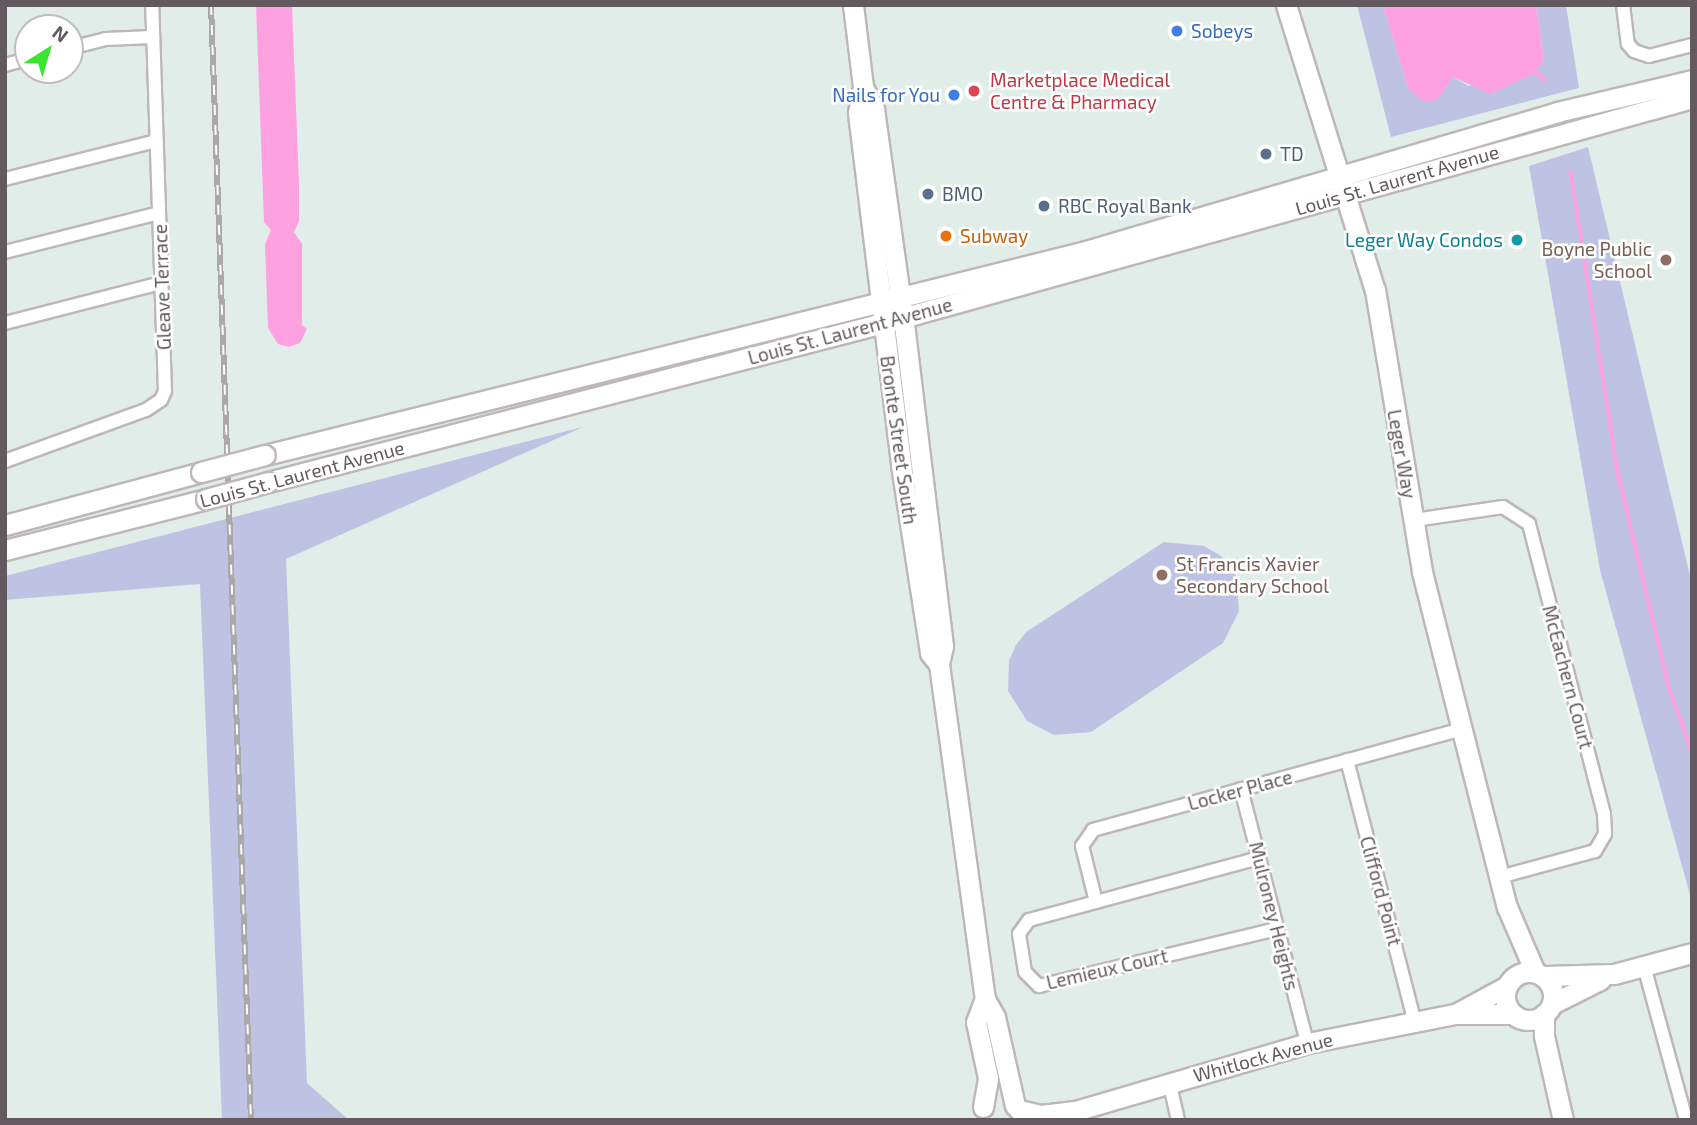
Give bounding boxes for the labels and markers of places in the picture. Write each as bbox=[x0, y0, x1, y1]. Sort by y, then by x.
place label: Sobeys bbox=[1191, 20, 1253, 42]
marker: Sobeys bbox=[1169, 23, 1185, 39]
place label: Marketplace Medical Centre & Pharmacy bbox=[990, 69, 1170, 113]
marker: Marketplace Medical Centre & Pharmacy bbox=[964, 81, 984, 101]
place label: Nails for You bbox=[831, 84, 940, 106]
marker: Nails for You bbox=[946, 87, 962, 103]
place label: TD bbox=[1280, 143, 1304, 165]
marker: TD bbox=[1258, 146, 1274, 162]
place label: BMO bbox=[942, 183, 983, 205]
marker: BMO bbox=[920, 186, 936, 202]
place label: RBC Royal Bank bbox=[1058, 195, 1192, 217]
marker: RBC Royal Bank bbox=[1036, 198, 1052, 214]
place label: Subway bbox=[960, 225, 1028, 247]
marker: Subway bbox=[938, 228, 954, 244]
place label: Leger Way Condos bbox=[1344, 229, 1503, 251]
marker: Leger Way Condos bbox=[1509, 232, 1525, 248]
place label: Boyne Public School bbox=[1541, 238, 1652, 282]
marker: Boyne Public School bbox=[1658, 252, 1674, 268]
place label: St Francis Xavier Secondary School bbox=[1176, 553, 1329, 597]
marker: St Francis Xavier Secondary School bbox=[1154, 567, 1170, 583]

